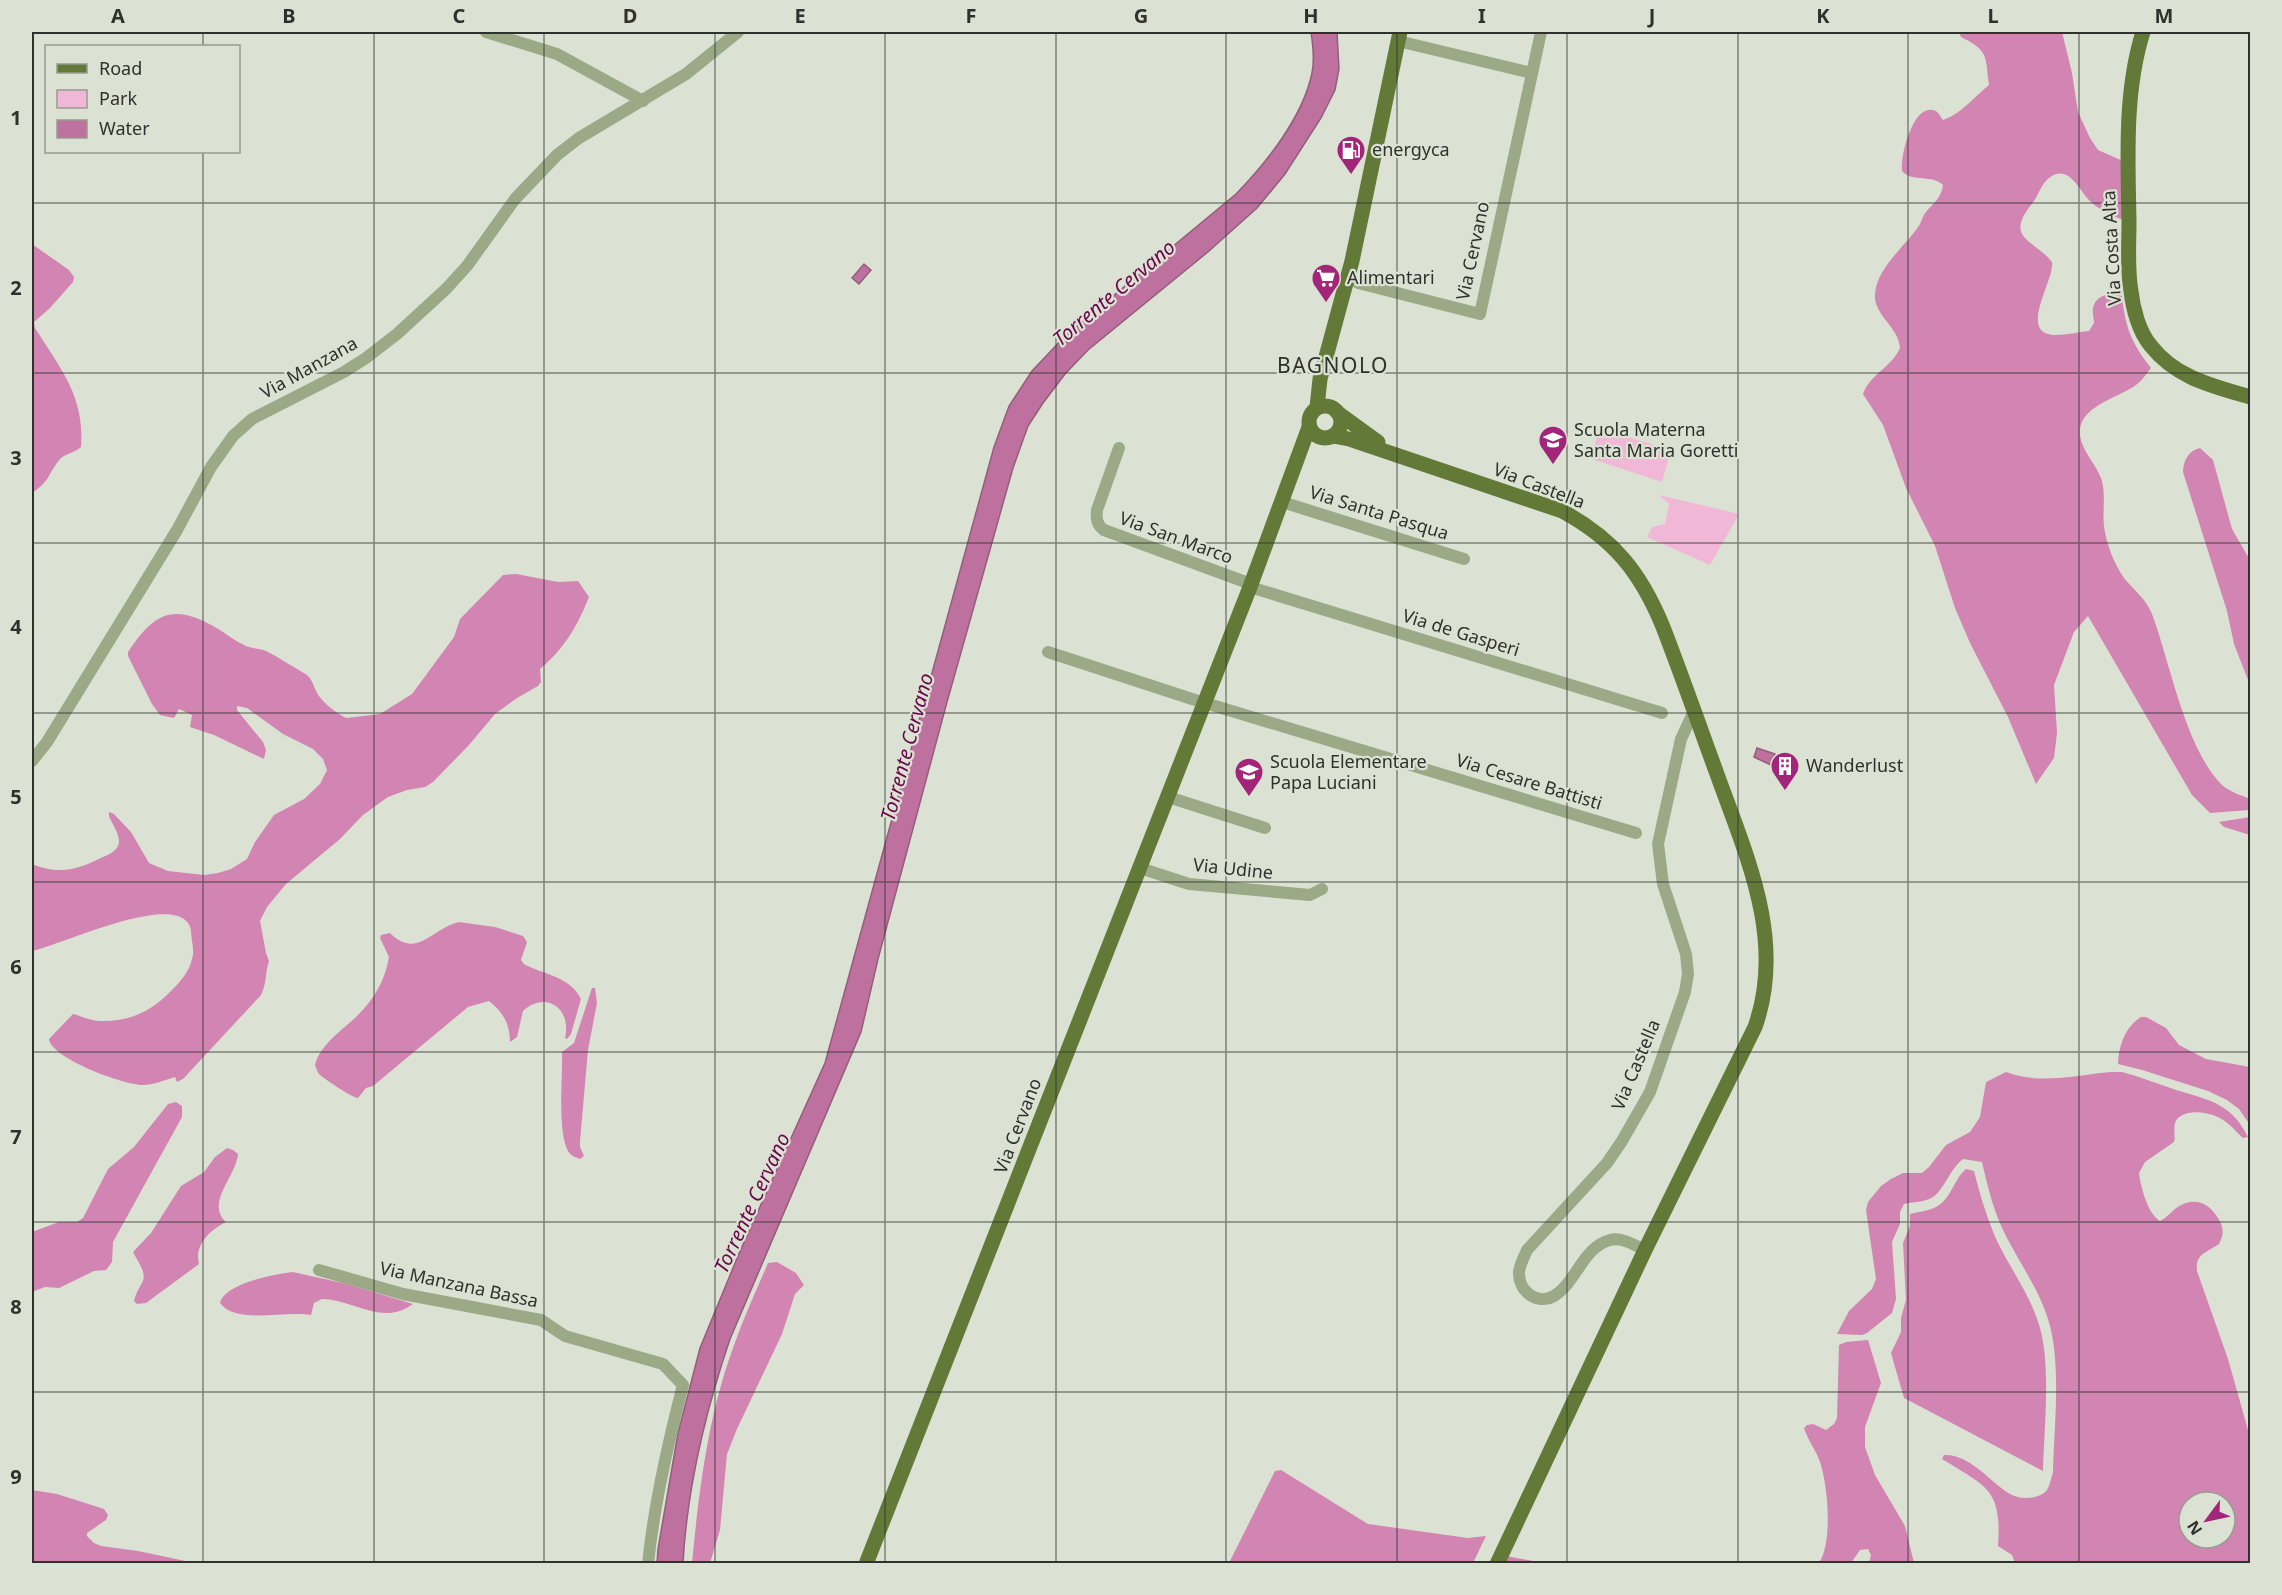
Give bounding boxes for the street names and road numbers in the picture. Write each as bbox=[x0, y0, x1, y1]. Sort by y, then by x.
street label: Via Costa Alta bbox=[2096, 190, 2126, 306]
street label: Via Cervano bbox=[1450, 199, 1494, 302]
street label: Via Manzana bbox=[256, 331, 361, 404]
street label: Via Castella bbox=[1490, 457, 1589, 514]
street label: Via Santa Pasqua bbox=[1307, 479, 1452, 545]
street label: Via San Marco bbox=[1116, 505, 1236, 569]
street label: Via de Gasperi bbox=[1400, 603, 1523, 661]
street label: Via Cesare Battisti bbox=[1453, 747, 1605, 815]
street label: Via Udine bbox=[1192, 852, 1274, 884]
street label: Via Castella bbox=[1605, 1016, 1665, 1114]
street label: Via Cervano bbox=[988, 1074, 1046, 1177]
street label: Via Manzana Bassa bbox=[378, 1256, 541, 1313]

